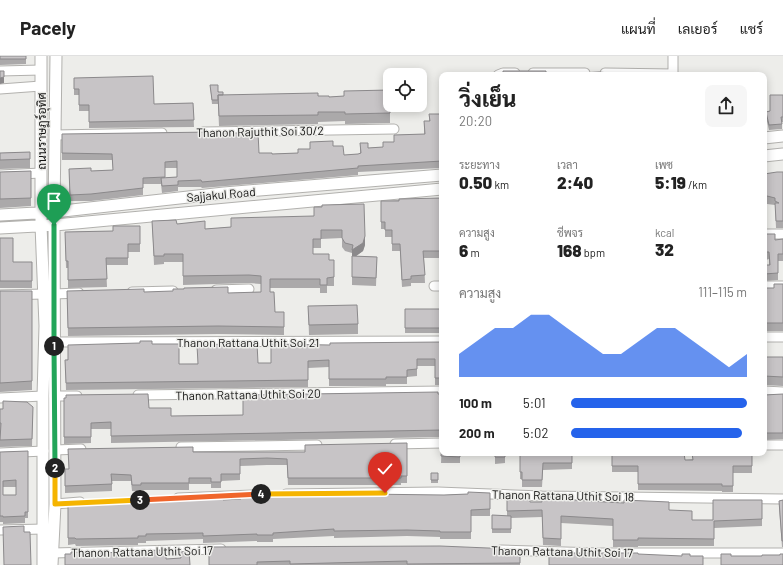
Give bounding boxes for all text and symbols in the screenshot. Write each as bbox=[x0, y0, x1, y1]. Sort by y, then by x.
text: Pacely bbox=[20, 16, 76, 39]
text: แผนที่ bbox=[621, 20, 656, 37]
text: เลเยอร์ bbox=[678, 20, 718, 37]
text: แชร์ bbox=[740, 20, 763, 37]
map controls bbox=[383, 68, 427, 112]
button: locate bbox=[383, 68, 427, 112]
text: วิ่งเย็น bbox=[459, 85, 516, 111]
button: share bbox=[705, 85, 747, 127]
street label: ถนนราษฏร์อุทิศ bbox=[34, 92, 51, 170]
text: 20:20 bbox=[459, 113, 492, 129]
street label: Thanon Rajuthit Soi 30/2 bbox=[196, 123, 324, 139]
text: ระยะทาง bbox=[459, 158, 500, 171]
text: เวลา bbox=[557, 158, 578, 171]
text: เพซ bbox=[655, 158, 673, 171]
text: 0.50 bbox=[459, 172, 492, 192]
text: 2:40 bbox=[557, 172, 593, 192]
text: 5:19 bbox=[655, 172, 686, 192]
text: km bbox=[492, 178, 509, 191]
text: /km bbox=[686, 178, 707, 191]
pin bbox=[37, 184, 71, 225]
street label: Sajjakul Road bbox=[186, 184, 256, 204]
icon: arrive bbox=[43, 190, 65, 212]
text: ความสูง bbox=[459, 226, 495, 239]
text: ชีพจร bbox=[557, 226, 583, 239]
text: kcal bbox=[655, 226, 674, 239]
text: 32 bbox=[655, 239, 674, 259]
text: 6 bbox=[459, 240, 468, 260]
text: 168 bbox=[557, 240, 582, 260]
text: m bbox=[468, 246, 480, 259]
text: bpm bbox=[582, 246, 605, 259]
text: 111–115 m bbox=[698, 284, 747, 300]
text: ความสูง bbox=[459, 285, 501, 301]
street label: Thanon Rattana Uthit Soi 21 bbox=[177, 335, 319, 349]
pin: 1 bbox=[44, 336, 64, 356]
text: 1 bbox=[52, 339, 56, 352]
street label: Thanon Rattana Uthit Soi 20 bbox=[175, 386, 321, 402]
text: 100 m bbox=[459, 395, 492, 411]
text: 5:01 bbox=[523, 395, 546, 411]
text: 200 m bbox=[459, 425, 495, 441]
text: 5:02 bbox=[523, 425, 548, 441]
pin bbox=[368, 452, 402, 493]
pin: 2 bbox=[45, 458, 65, 478]
icon: check bbox=[374, 458, 396, 480]
text: 2 bbox=[52, 461, 58, 474]
pin: 4 bbox=[251, 484, 271, 504]
text: 4 bbox=[258, 487, 264, 500]
street label: Thanon Rattana Uthit Soi 18 bbox=[492, 487, 634, 503]
pin: 3 bbox=[130, 490, 150, 510]
text: 3 bbox=[137, 493, 143, 506]
street label: Thanon Rattana Uthit Soi 17 bbox=[71, 543, 213, 559]
street label: Thanon Rattana Uthit Soi 17 bbox=[491, 543, 633, 559]

